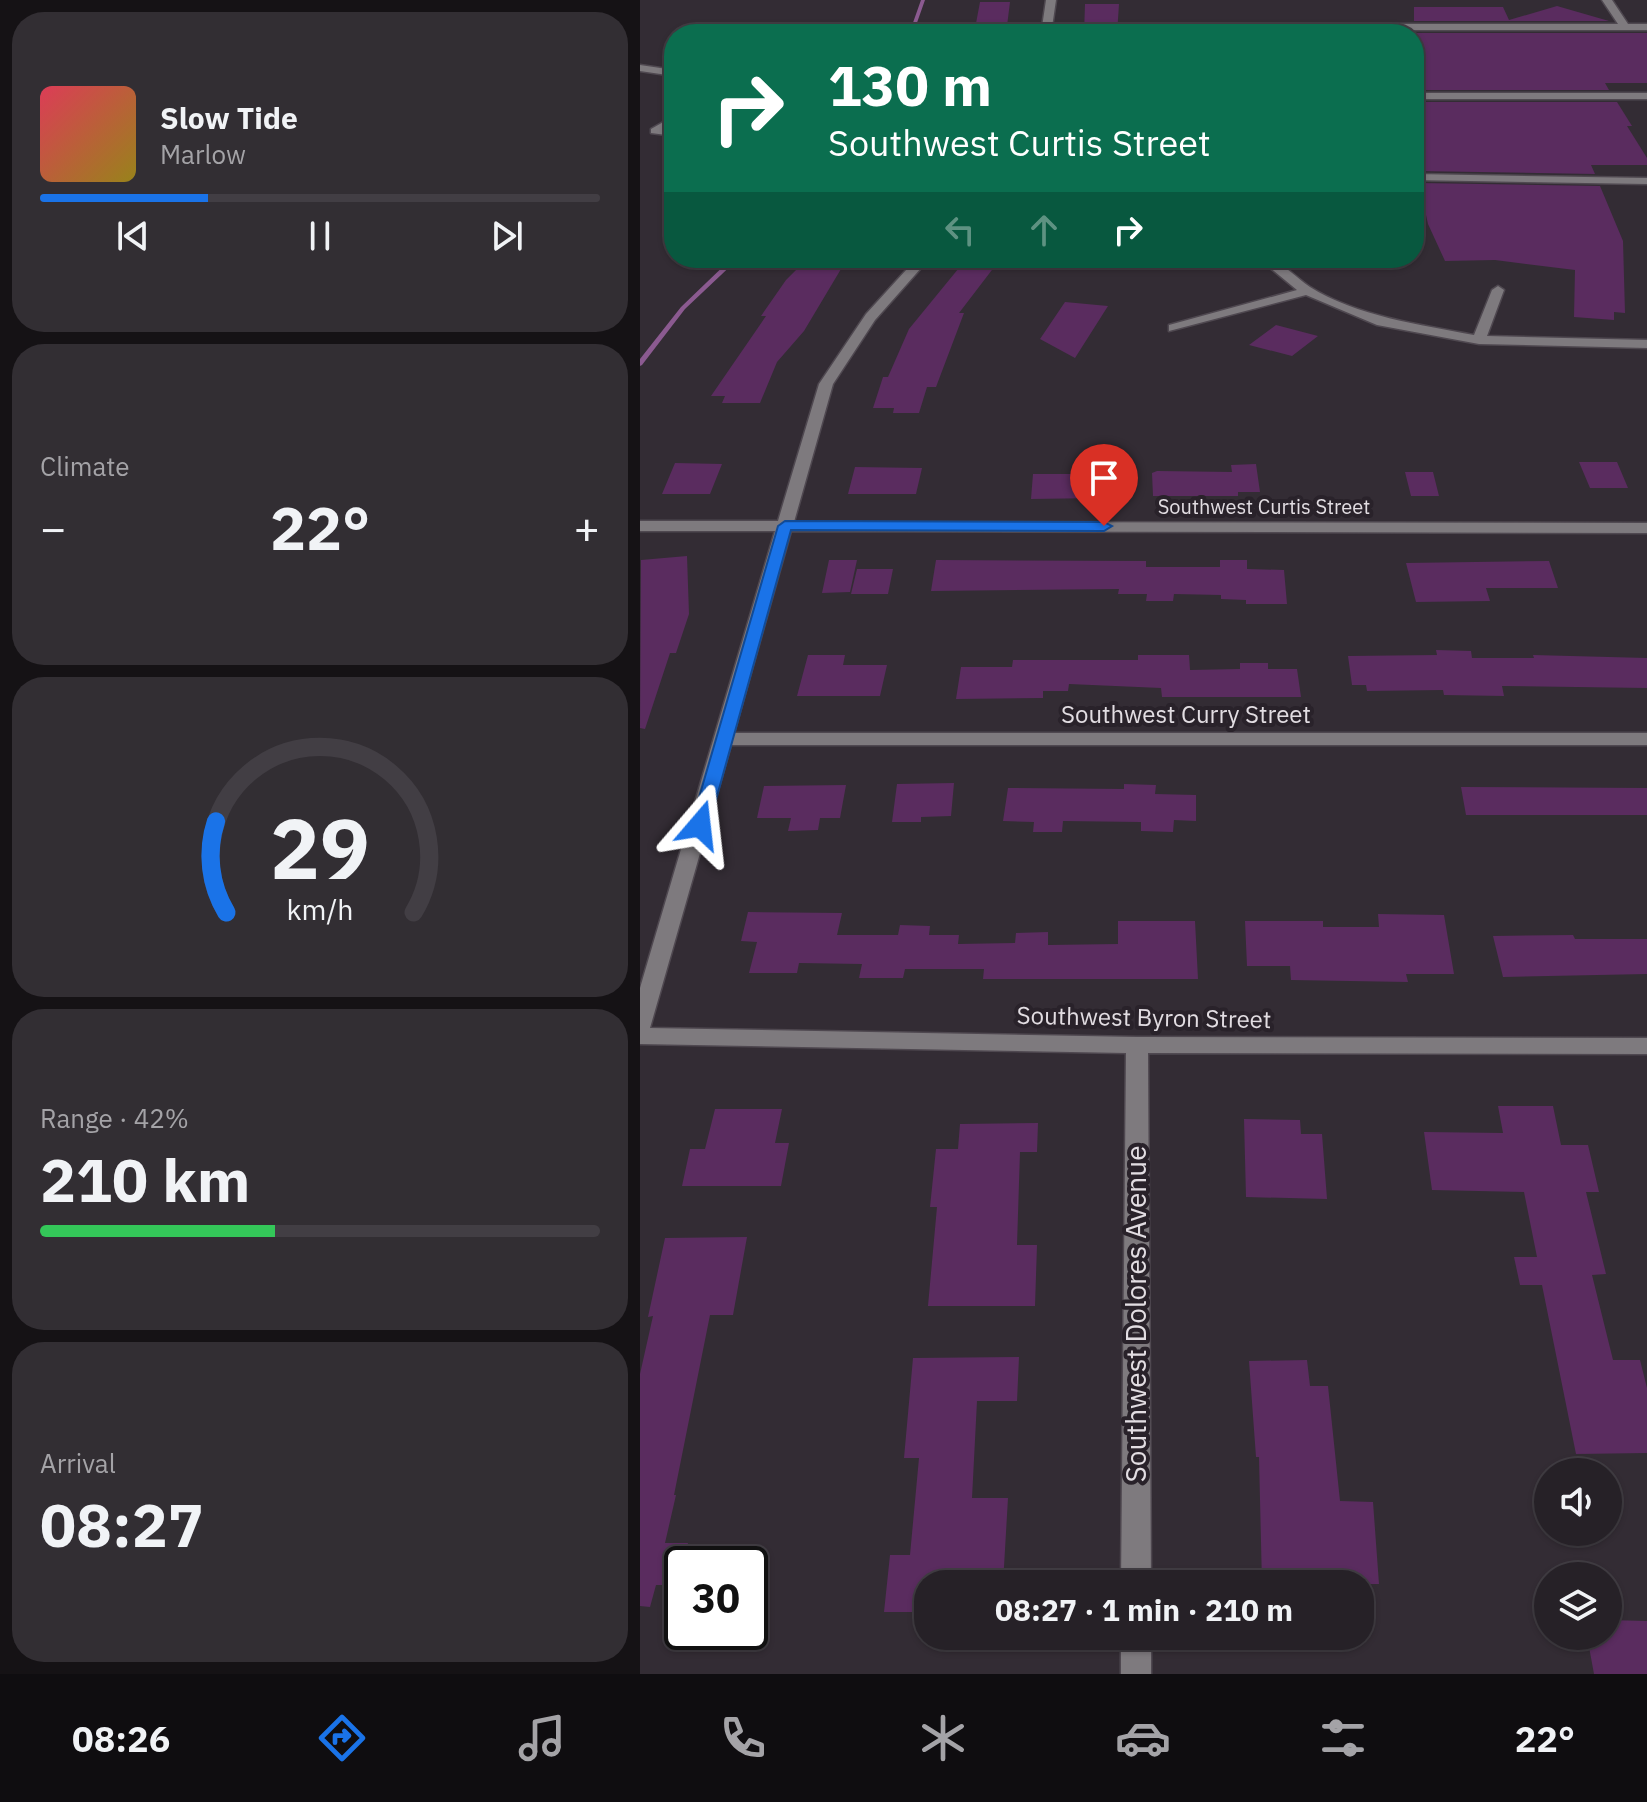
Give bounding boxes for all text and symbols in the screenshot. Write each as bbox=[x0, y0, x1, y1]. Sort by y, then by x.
text: 130 m bbox=[828, 49, 992, 121]
icon: right bbox=[696, 56, 800, 160]
text: Slow Tide bbox=[160, 98, 298, 137]
text: Southwest Curtis Street bbox=[828, 119, 1211, 166]
text: Marlow bbox=[160, 137, 246, 171]
icon: left bbox=[938, 208, 982, 252]
icon: ahead bbox=[1022, 208, 1066, 252]
icon: right bbox=[1106, 208, 1150, 252]
icon: previous bbox=[111, 214, 155, 258]
icon: pause bbox=[298, 214, 342, 258]
icon: next bbox=[485, 214, 529, 258]
pin bbox=[1070, 444, 1138, 526]
text: Climate bbox=[40, 449, 130, 483]
icon: arrive bbox=[1082, 456, 1126, 500]
text: 22° bbox=[270, 488, 370, 567]
street label: Southwest Curtis Street bbox=[1158, 493, 1370, 520]
text: − bbox=[40, 499, 66, 556]
text: + bbox=[574, 499, 600, 556]
street label: Southwest Curry Street bbox=[1061, 698, 1311, 730]
position arrow bbox=[658, 783, 742, 867]
text: 29 bbox=[270, 794, 370, 902]
text: km/h bbox=[286, 891, 354, 928]
street label: Southwest Byron Street bbox=[1016, 999, 1272, 1035]
text: Range · 42% bbox=[40, 1101, 189, 1135]
text: 210 km bbox=[40, 1140, 250, 1219]
street label: Southwest Dolores Avenue bbox=[1117, 1145, 1154, 1483]
text: Arrival bbox=[40, 1446, 116, 1480]
map controls bbox=[1534, 1458, 1622, 1650]
button: sound bbox=[1534, 1458, 1622, 1546]
text: 08:27 bbox=[40, 1485, 204, 1564]
speed limit sign: 30 bbox=[664, 1546, 768, 1650]
button: layers bbox=[1534, 1562, 1622, 1650]
text: 08:27 · 1 min · 210 m bbox=[995, 1590, 1293, 1629]
icon: directions bbox=[314, 1710, 370, 1766]
icon: music bbox=[514, 1710, 570, 1766]
icon: phone bbox=[715, 1710, 771, 1766]
icon: climate bbox=[915, 1710, 971, 1766]
icon: car bbox=[1115, 1710, 1171, 1766]
icon: filters bbox=[1315, 1710, 1371, 1766]
text: 08:26 bbox=[72, 1715, 170, 1762]
text: 22° bbox=[1515, 1715, 1575, 1762]

